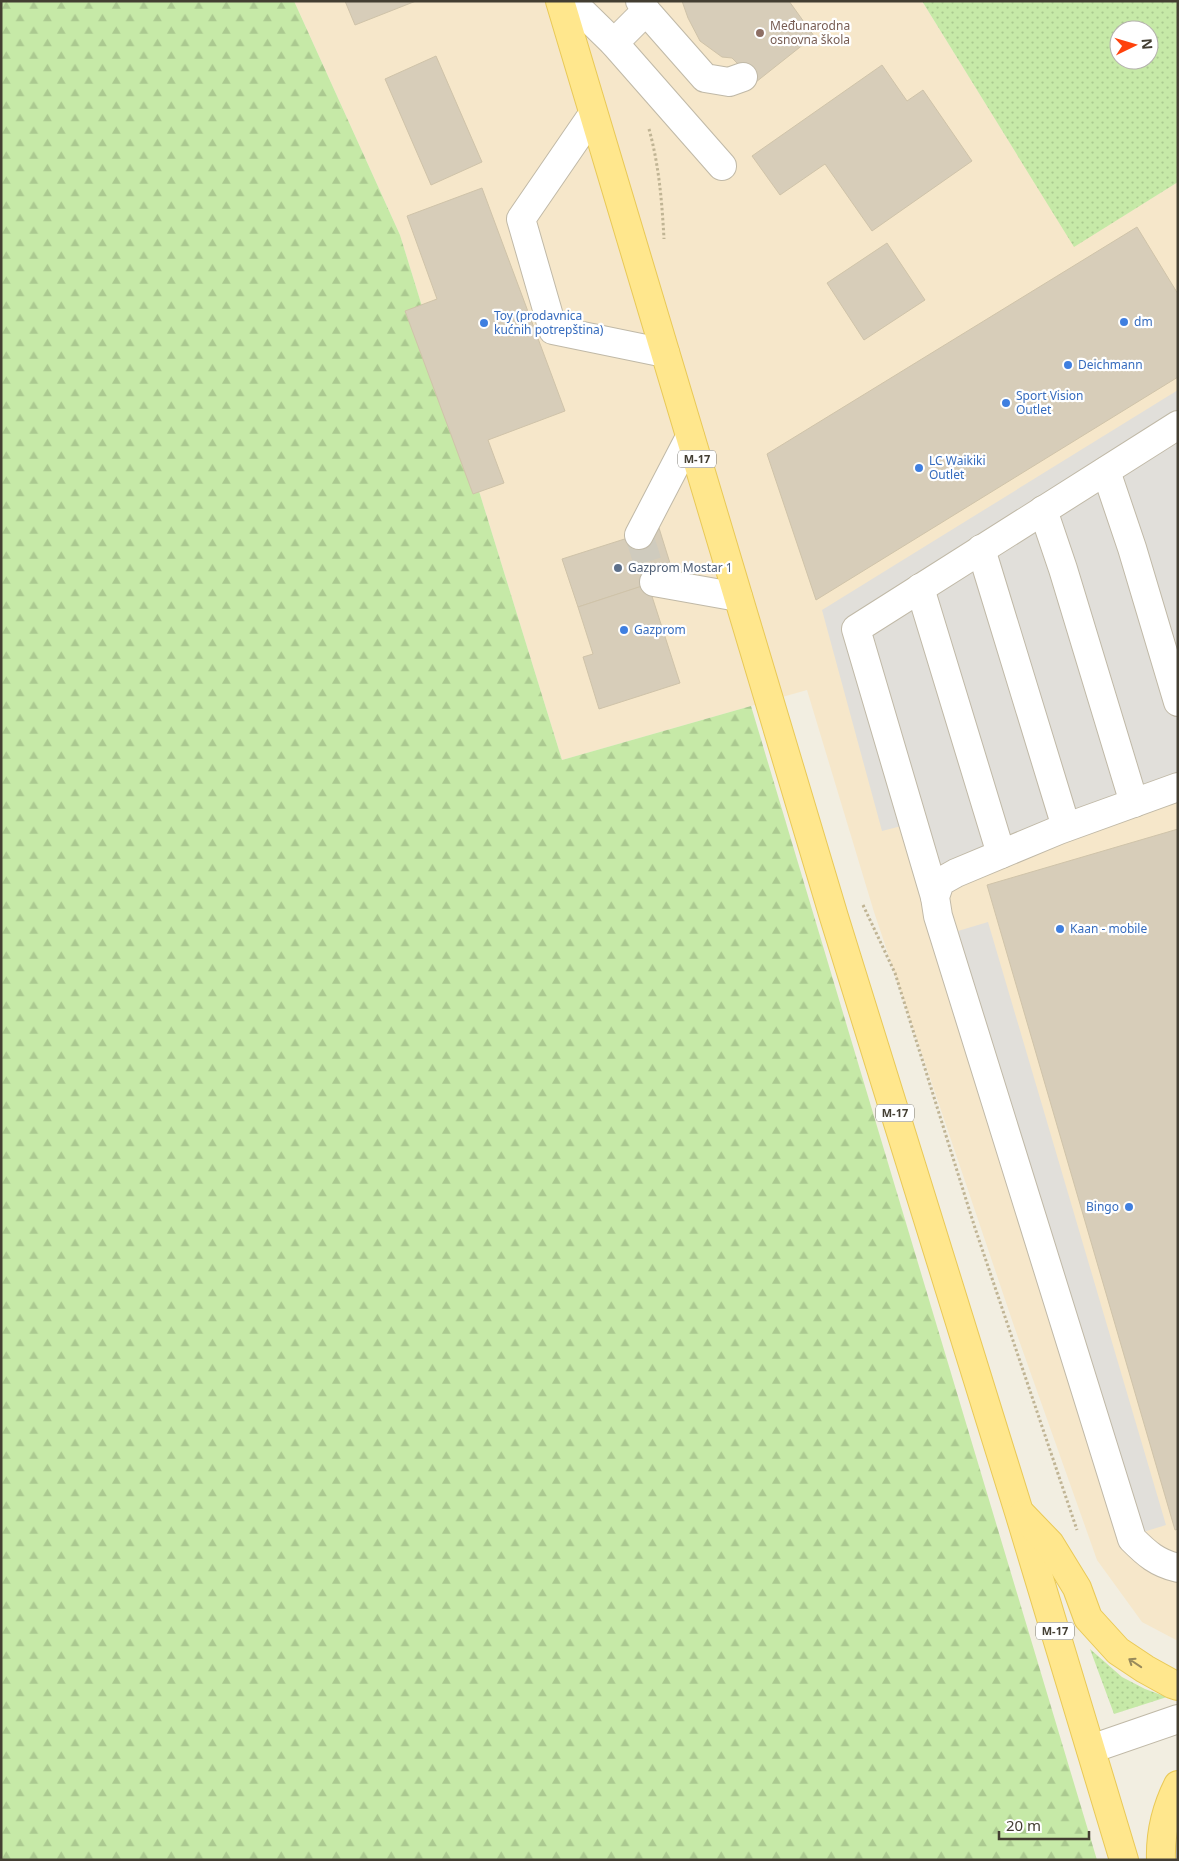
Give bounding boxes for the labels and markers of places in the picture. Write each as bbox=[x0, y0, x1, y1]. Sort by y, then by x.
place label: Međunarodna osnovna škola bbox=[770, 17, 850, 48]
marker: Međunarodna osnovna škola bbox=[754, 27, 766, 39]
place label: Toy (prodavnica kućnih potrepština) bbox=[494, 307, 604, 338]
place label: dm bbox=[1134, 313, 1153, 330]
marker: dm bbox=[1118, 316, 1130, 328]
marker: Toy (prodavnica kućnih potrepština) bbox=[478, 317, 490, 329]
place label: Deichmann bbox=[1078, 356, 1143, 373]
marker: Deichmann bbox=[1062, 359, 1074, 371]
place label: Sport Vision Outlet bbox=[1016, 387, 1083, 418]
marker: Sport Vision Outlet bbox=[1000, 397, 1012, 409]
place label: LC Waikiki Outlet bbox=[929, 452, 986, 483]
marker: LC Waikiki Outlet bbox=[913, 462, 925, 474]
place label: Gazprom Mostar 1 bbox=[628, 559, 733, 576]
marker: Gazprom Mostar 1 bbox=[612, 562, 624, 574]
place label: Gazprom bbox=[634, 621, 686, 638]
marker: Gazprom bbox=[618, 624, 630, 636]
place label: Kaan - mobile bbox=[1070, 920, 1147, 937]
marker: Kaan - mobile bbox=[1054, 923, 1066, 935]
place label: Bingo bbox=[1086, 1198, 1119, 1215]
marker: Bingo bbox=[1123, 1201, 1135, 1213]

